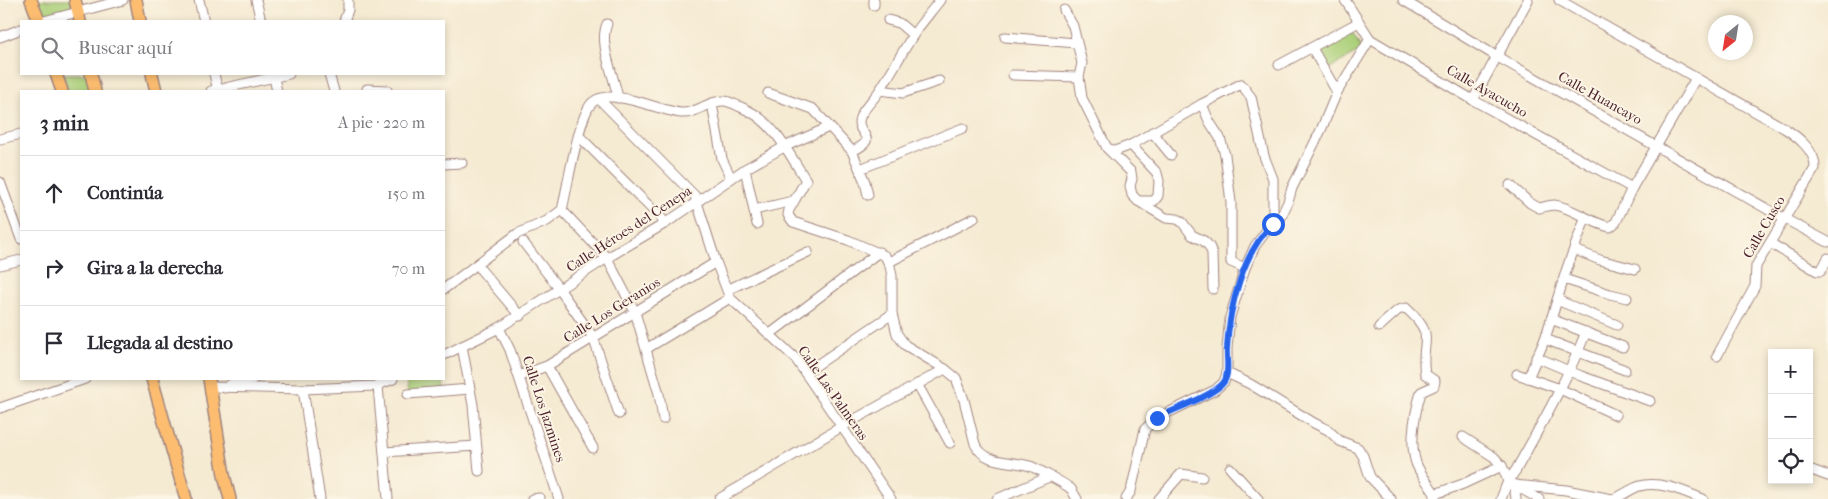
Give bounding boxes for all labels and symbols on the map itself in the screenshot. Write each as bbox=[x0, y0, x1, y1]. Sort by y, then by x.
north arrow bbox=[1708, 15, 1753, 60]
street label: Calle Ayacucho bbox=[1443, 61, 1531, 121]
street label: Calle Huancayo bbox=[1555, 68, 1645, 128]
street label: Calle Héroes del Cenepa bbox=[563, 182, 695, 276]
street label: Calle Cusco bbox=[1739, 193, 1789, 261]
route start bbox=[1262, 213, 1285, 236]
street label: Calle Los Geranios bbox=[560, 273, 664, 347]
street label: Calle Las Palmeras bbox=[794, 343, 872, 443]
street label: Calle Los Jazmines bbox=[519, 354, 569, 464]
route end bbox=[1146, 407, 1169, 430]

